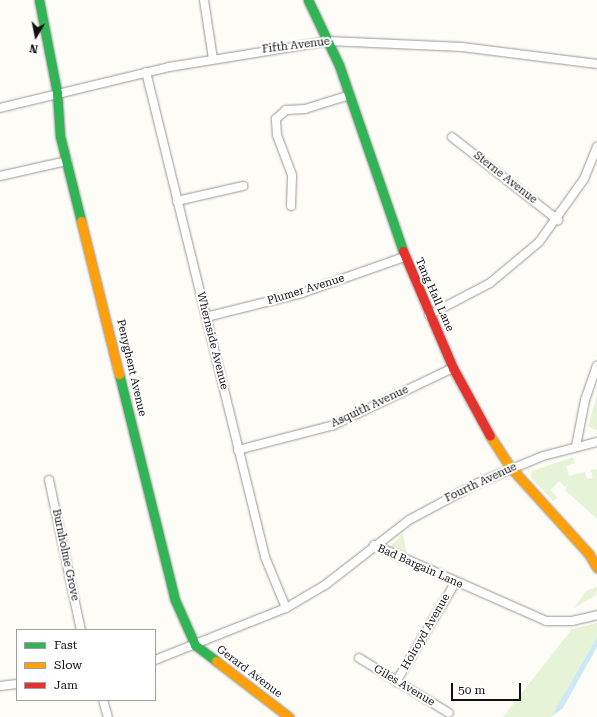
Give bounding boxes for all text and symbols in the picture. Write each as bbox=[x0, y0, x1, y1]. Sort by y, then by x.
north arrow bbox=[16, 16, 56, 56]
street label: Fifth Avenue bbox=[261, 35, 331, 57]
text: N bbox=[29, 41, 39, 55]
street label: Sterne Avenue bbox=[471, 149, 539, 207]
street label: Tang Hall Lane bbox=[412, 256, 456, 334]
street label: Plumer Avenue bbox=[266, 272, 346, 308]
street label: Whernside Avenue bbox=[193, 291, 231, 391]
street label: Penyghent Avenue bbox=[113, 318, 149, 418]
street label: Asquith Avenue bbox=[329, 383, 411, 431]
street label: Fourth Avenue bbox=[443, 461, 519, 505]
street label: Burnholme Grove bbox=[49, 508, 81, 602]
street label: Bad Bargain Lane bbox=[375, 542, 465, 592]
street label: Holroyd Avenue bbox=[399, 592, 453, 672]
legend bbox=[16, 629, 156, 701]
text: Fast bbox=[54, 638, 77, 652]
street label: Gerard Avenue bbox=[214, 643, 284, 701]
text: Slow bbox=[54, 658, 82, 672]
street label: Giles Avenue bbox=[371, 663, 437, 709]
scale bar bbox=[453, 675, 523, 701]
text: Jam bbox=[54, 678, 78, 692]
text: 50 m bbox=[458, 683, 485, 697]

